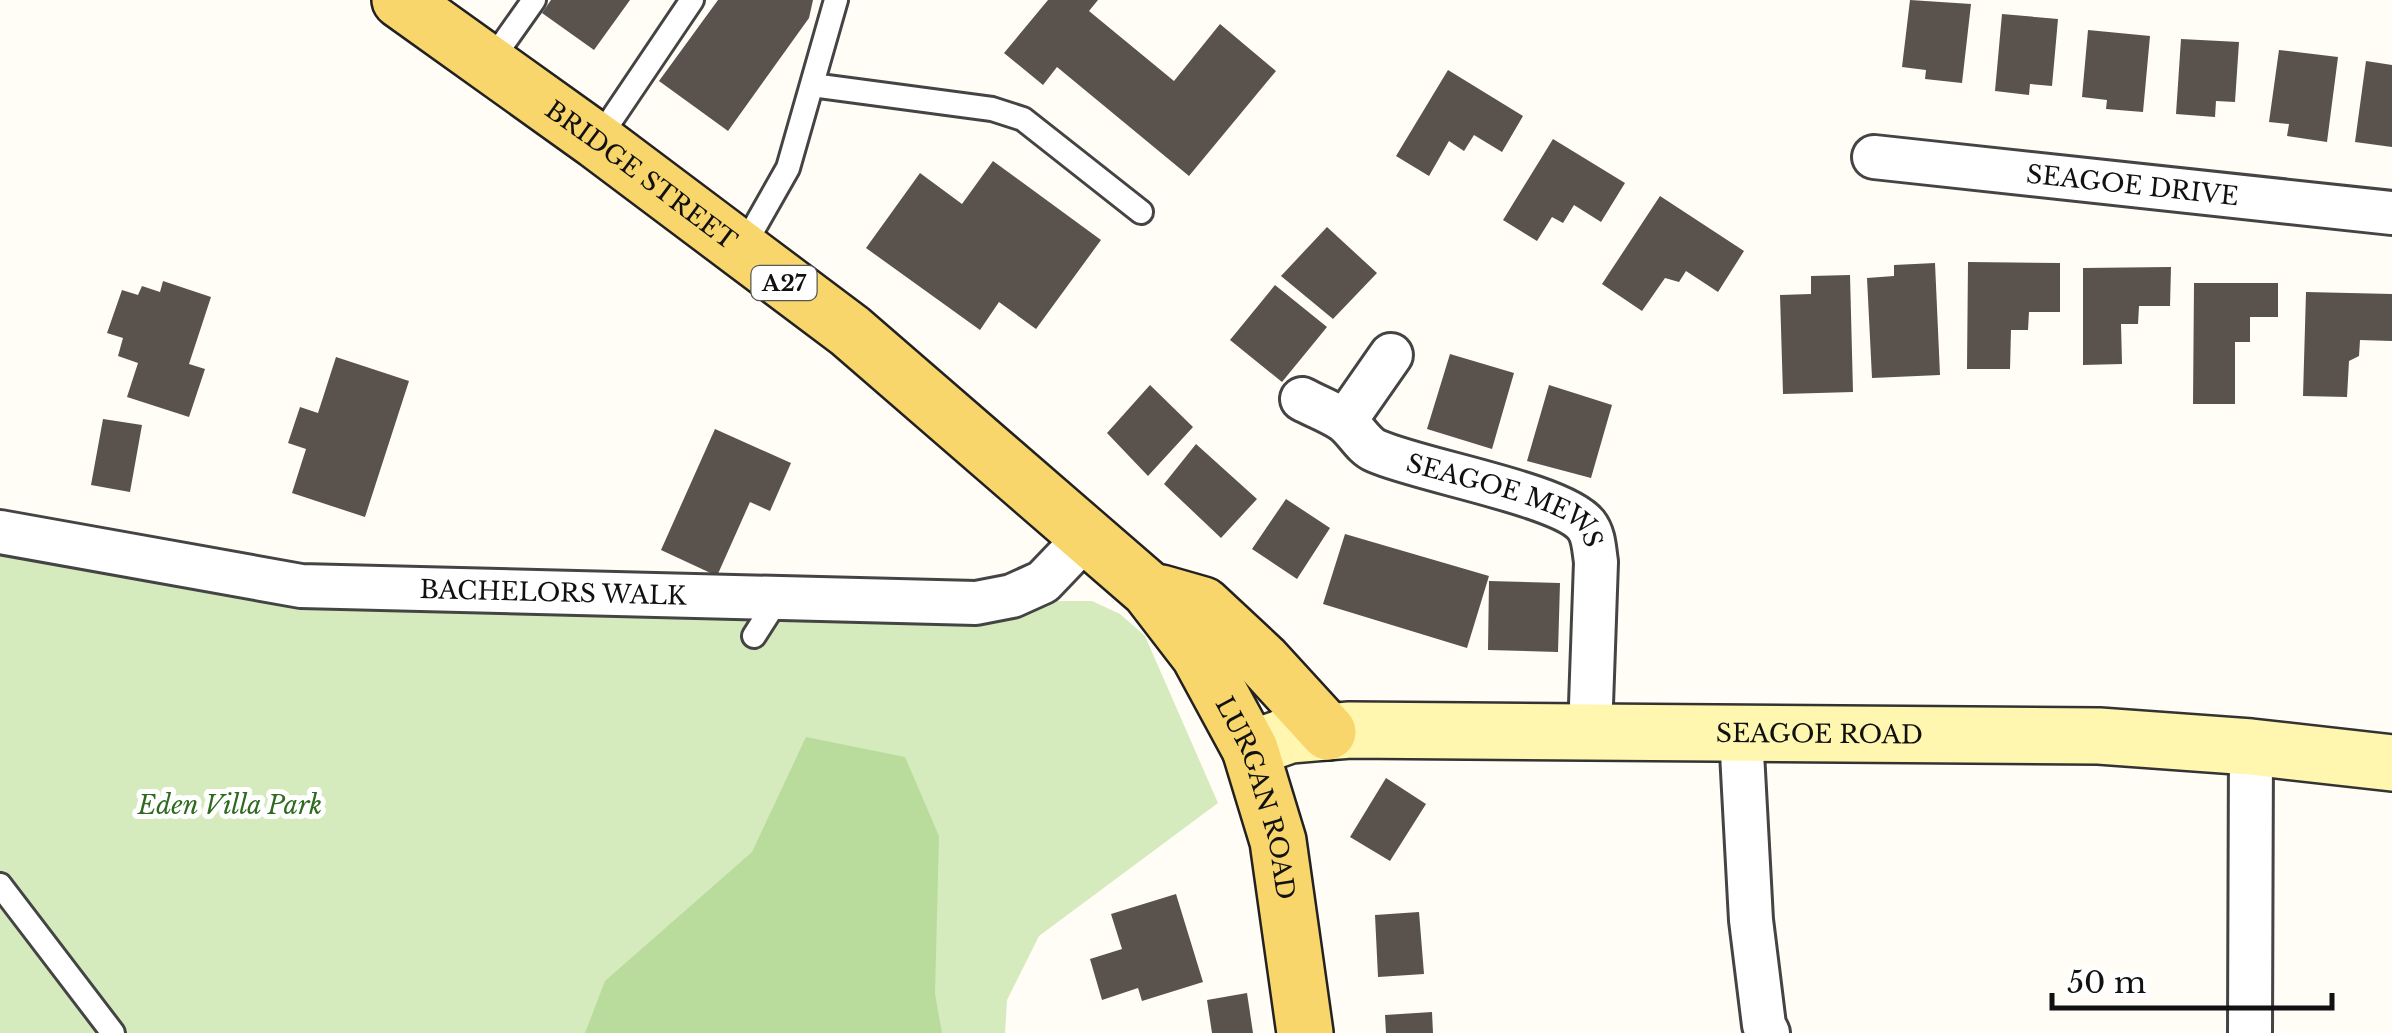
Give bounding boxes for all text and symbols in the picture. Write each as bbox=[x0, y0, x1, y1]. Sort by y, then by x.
street label: BRIDGE STREET bbox=[539, 94, 743, 256]
street label: SEAGOE DRIVE bbox=[2025, 159, 2240, 212]
road number: A27 bbox=[752, 266, 816, 300]
street label: SEAGOE MEWS bbox=[1403, 447, 1609, 550]
street label: BACHELORS WALK bbox=[419, 574, 687, 612]
street label: LURGAN ROAD bbox=[1208, 691, 1301, 902]
street label: SEAGOE ROAD bbox=[1716, 718, 1923, 751]
park label: Eden Villa Park bbox=[137, 790, 322, 821]
scale bar bbox=[2052, 948, 2332, 1010]
text: 50 m bbox=[2067, 964, 2146, 1001]

